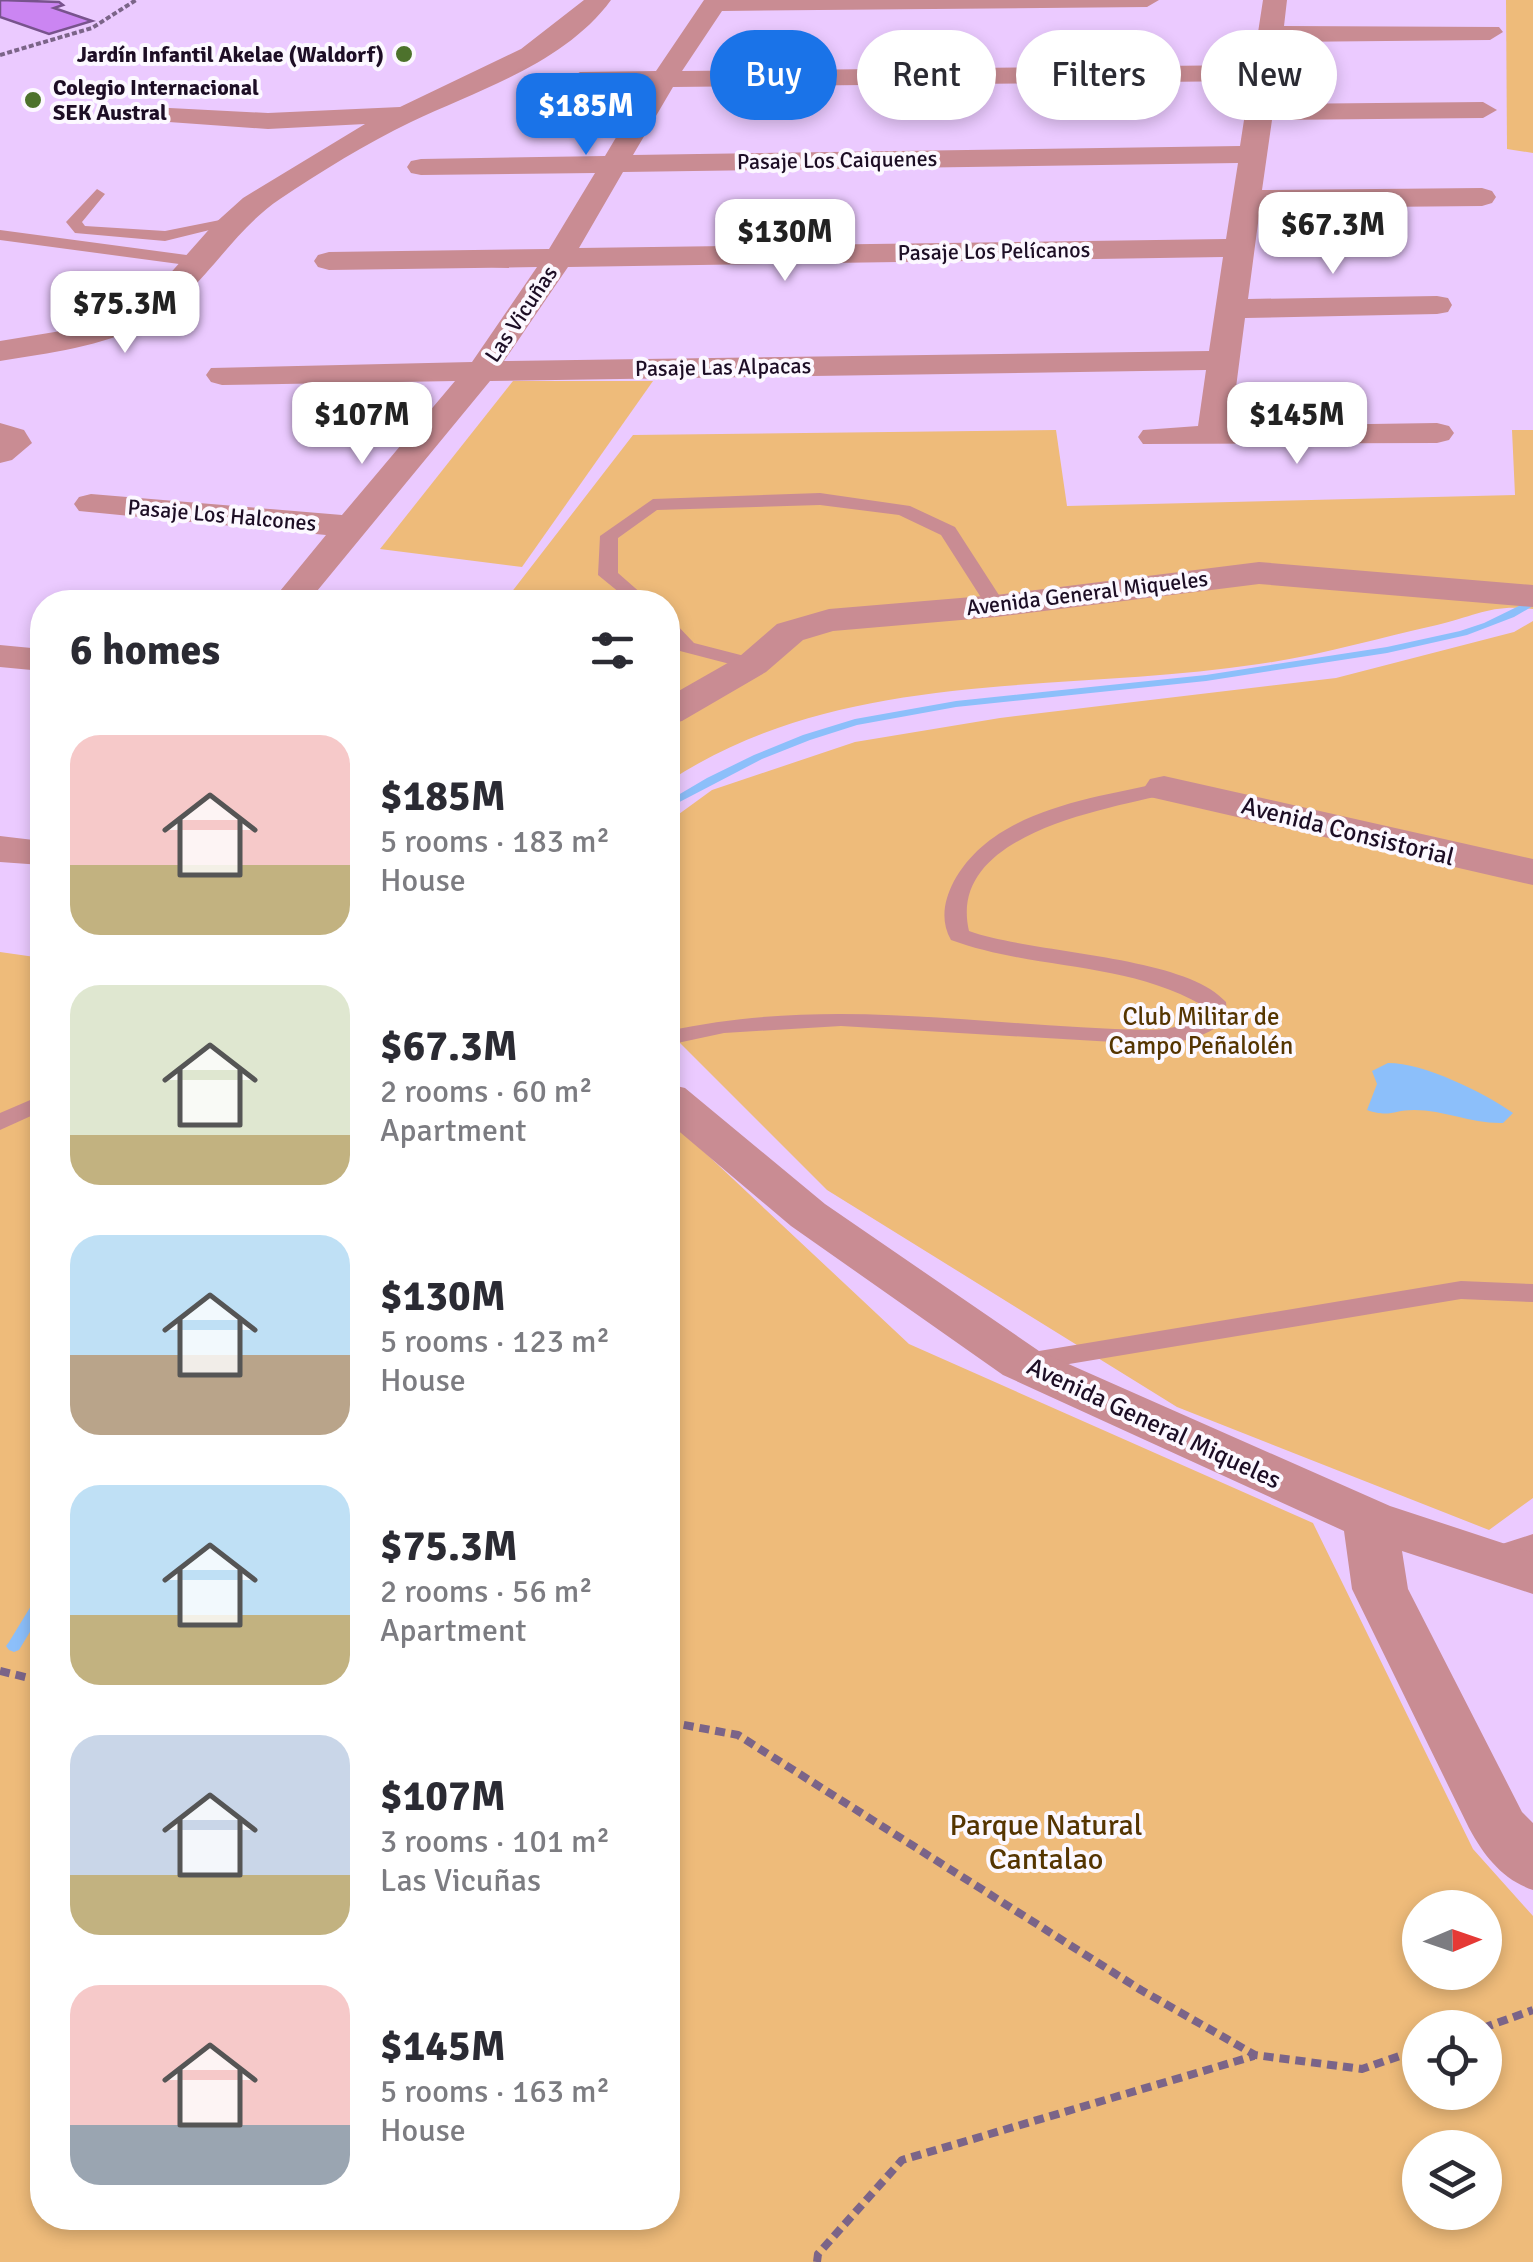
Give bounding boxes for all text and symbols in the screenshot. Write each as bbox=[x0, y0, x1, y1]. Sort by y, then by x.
chip: Buy bbox=[710, 30, 837, 120]
chip: Rent bbox=[857, 30, 996, 120]
chip: Filters bbox=[1016, 30, 1181, 120]
chip: New bbox=[1201, 30, 1337, 120]
place label: Jardín Infantil Akelae (Waldorf) bbox=[77, 41, 384, 68]
marker: Jardín Infantil Akelae (Waldorf) bbox=[393, 43, 415, 65]
pin: $185M bbox=[516, 73, 656, 158]
place label: Colegio Internacional SEK Austral bbox=[53, 74, 259, 126]
text: $185M bbox=[538, 86, 634, 125]
marker: Colegio Internacional SEK Austral bbox=[22, 89, 44, 111]
street label: Pasaje Los Caiquenes bbox=[737, 145, 937, 175]
pin: $67.3M bbox=[1252, 192, 1414, 277]
pin: $130M bbox=[715, 199, 855, 284]
text: $67.3M bbox=[1281, 205, 1385, 244]
text: $130M bbox=[737, 212, 833, 251]
street label: Pasaje Los Pelícanos bbox=[897, 236, 1091, 266]
street label: Las Vicuñas bbox=[479, 261, 563, 367]
pin: $75.3M bbox=[44, 271, 206, 356]
text: $75.3M bbox=[73, 284, 177, 323]
street label: Pasaje Las Alpacas bbox=[635, 352, 811, 382]
pin: $107M bbox=[292, 382, 432, 467]
pin: $145M bbox=[1227, 382, 1367, 467]
text: $107M bbox=[314, 395, 410, 434]
text: $145M bbox=[1249, 395, 1345, 434]
street label: Pasaje Los Halcones bbox=[127, 493, 317, 537]
street label: Avenida General Miqueles bbox=[965, 565, 1209, 621]
icon: filters bbox=[585, 623, 640, 678]
text: 6 homes bbox=[70, 625, 220, 676]
text: $185M bbox=[380, 771, 506, 822]
icon: home bbox=[150, 775, 270, 895]
street label: Avenida Consistorial bbox=[1238, 790, 1458, 872]
text: 5 rooms · 183 m² bbox=[380, 822, 610, 861]
text: House bbox=[380, 861, 466, 900]
park label: Club Militar de Campo Peñalolén bbox=[1109, 1001, 1293, 1061]
text: $67.3M bbox=[380, 1021, 518, 1072]
icon: home bbox=[150, 1025, 270, 1145]
text: 2 rooms · 60 m² bbox=[380, 1072, 593, 1111]
text: Apartment bbox=[380, 1111, 527, 1150]
text: $130M bbox=[380, 1271, 506, 1322]
icon: home bbox=[150, 1275, 270, 1395]
text: 5 rooms · 123 m² bbox=[380, 1322, 610, 1361]
street label: Avenida General Miqueles bbox=[1022, 1351, 1286, 1495]
text: House bbox=[380, 1361, 466, 1400]
text: $75.3M bbox=[380, 1521, 518, 1572]
icon: home bbox=[150, 1525, 270, 1645]
text: 2 rooms · 56 m² bbox=[380, 1572, 593, 1611]
text: Apartment bbox=[380, 1611, 527, 1650]
text: $107M bbox=[380, 1771, 506, 1822]
icon: home bbox=[150, 1775, 270, 1895]
park label: Parque Natural Cantalao bbox=[949, 1807, 1143, 1878]
text: 3 rooms · 101 m² bbox=[380, 1822, 610, 1861]
text: Las Vicuñas bbox=[380, 1861, 541, 1900]
north arrow bbox=[1402, 1890, 1502, 1990]
map controls bbox=[1402, 1890, 1502, 2230]
button: locate bbox=[1402, 2010, 1502, 2110]
text: $145M bbox=[380, 2021, 506, 2072]
icon: home bbox=[150, 2025, 270, 2145]
text: 5 rooms · 163 m² bbox=[380, 2072, 610, 2111]
text: House bbox=[380, 2111, 466, 2150]
button: layers bbox=[1402, 2130, 1502, 2230]

